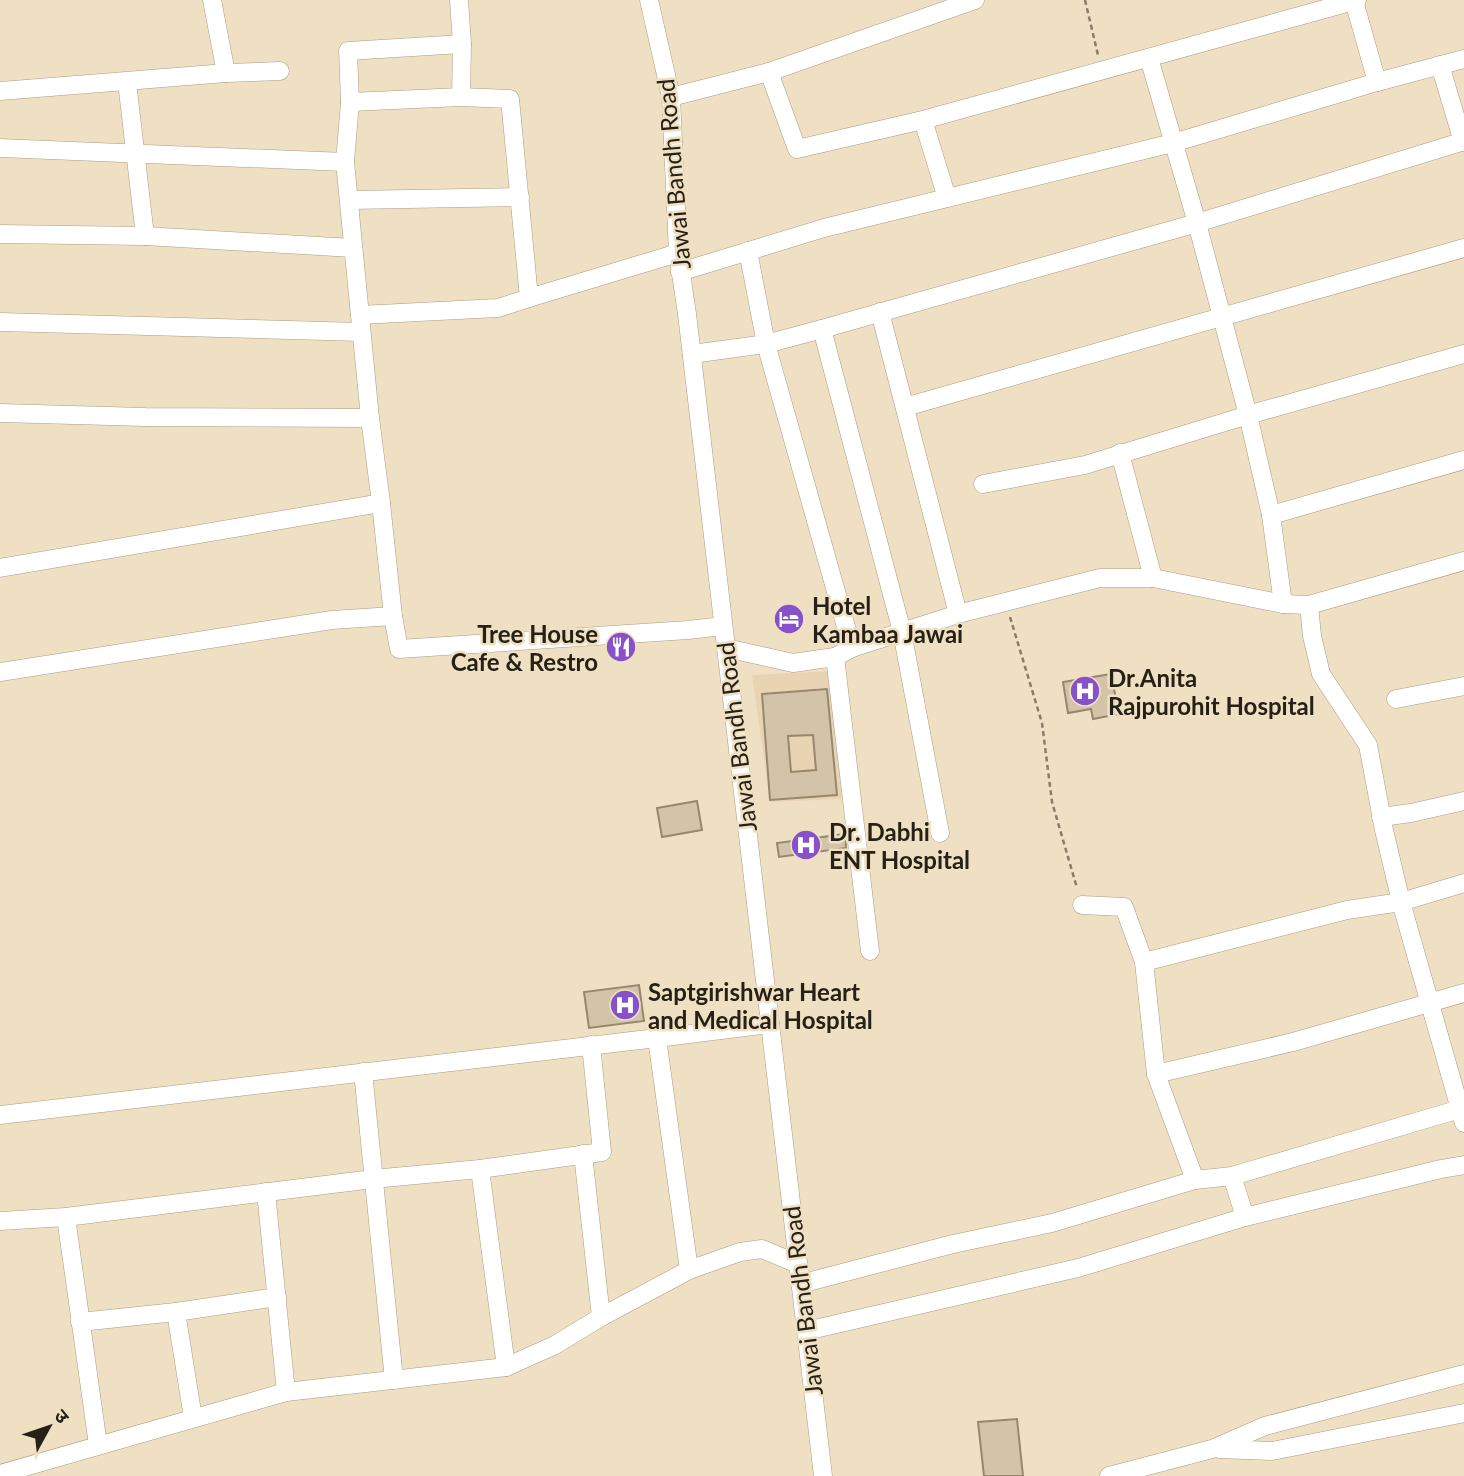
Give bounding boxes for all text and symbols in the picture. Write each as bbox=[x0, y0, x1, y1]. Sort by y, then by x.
street label: Jawai Bandh Road bbox=[650, 78, 696, 270]
place label: Hotel Kambaa Jawai bbox=[812, 591, 963, 648]
hotel icon: Hotel Kambaa Jawai bbox=[772, 602, 806, 636]
place label: Tree House Cafe & Restro bbox=[451, 619, 598, 676]
restaurant icon: Tree House Cafe & Restro bbox=[604, 630, 638, 664]
street label: Jawai Bandh Road bbox=[710, 640, 762, 834]
place label: Dr.Anita Rajpurohit Hospital bbox=[1108, 663, 1315, 720]
hospital icon: Dr.Anita Rajpurohit Hospital bbox=[1068, 674, 1102, 708]
place label: Dr. Dabhi ENT Hospital bbox=[829, 817, 970, 874]
hospital icon: Dr. Dabhi ENT Hospital bbox=[789, 828, 823, 862]
place label: Saptgirishwar Heart and Medical Hospital bbox=[648, 977, 873, 1034]
hospital icon: Saptgirishwar Heart and Medical Hospital bbox=[608, 988, 642, 1022]
street label: Jawai Bandh Road bbox=[776, 1204, 828, 1398]
north arrow bbox=[14, 1392, 84, 1462]
text: उ bbox=[50, 1404, 75, 1428]

